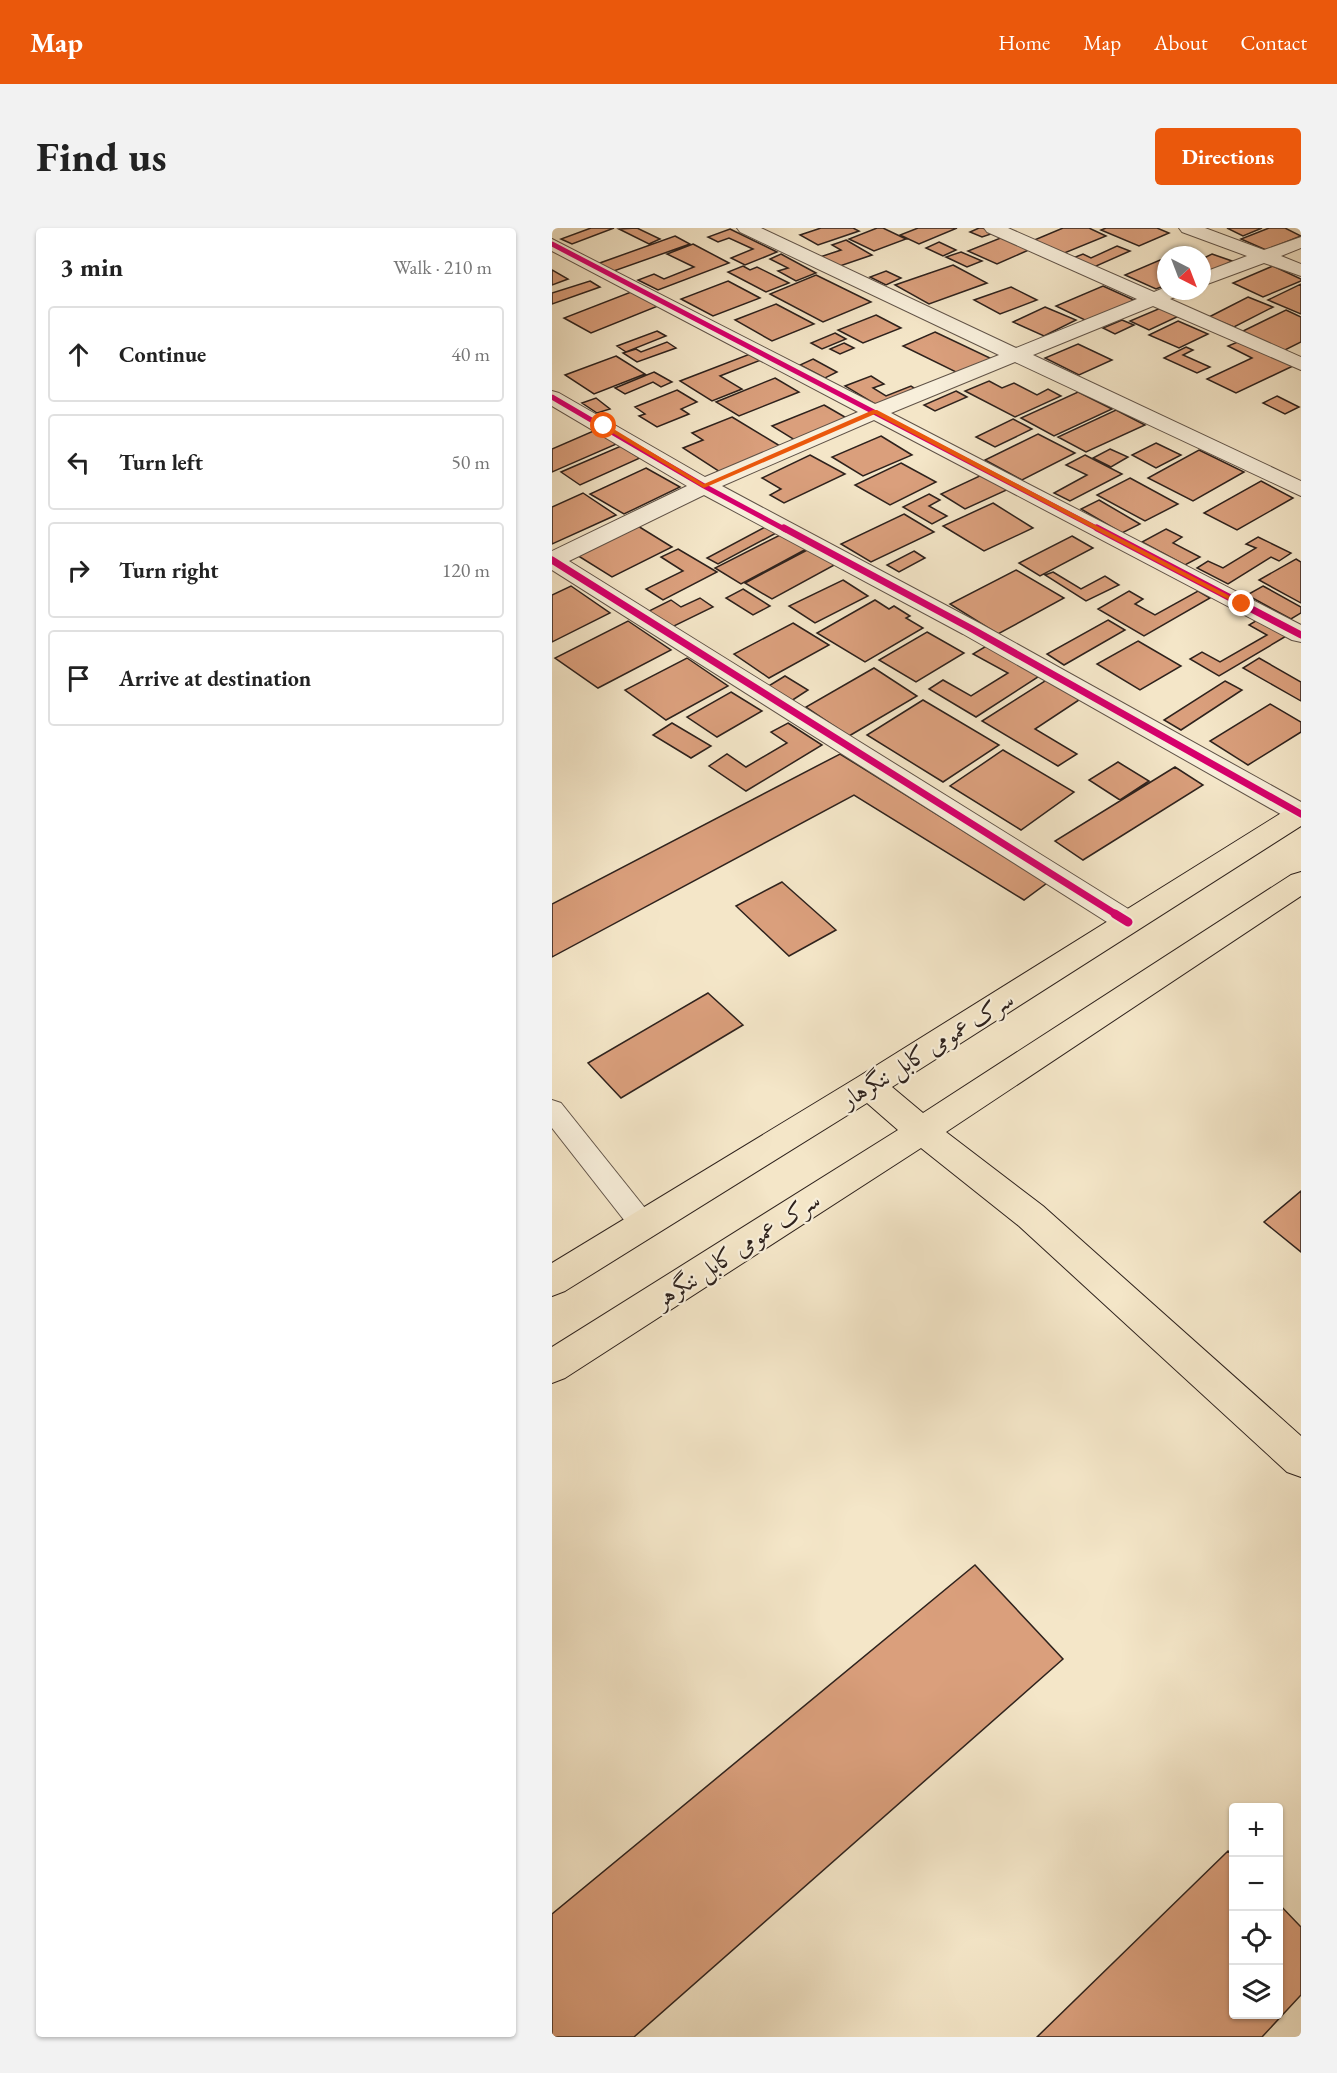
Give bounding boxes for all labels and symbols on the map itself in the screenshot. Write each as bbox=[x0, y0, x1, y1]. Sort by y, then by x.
north arrow bbox=[1157, 246, 1211, 300]
route start bbox=[590, 412, 616, 438]
route end bbox=[1228, 590, 1254, 616]
street label: سرک عمومی کابل ننگرهار bbox=[833, 983, 1020, 1117]
street label: سرک عمومی کابل ننگرهر bbox=[646, 1184, 827, 1317]

